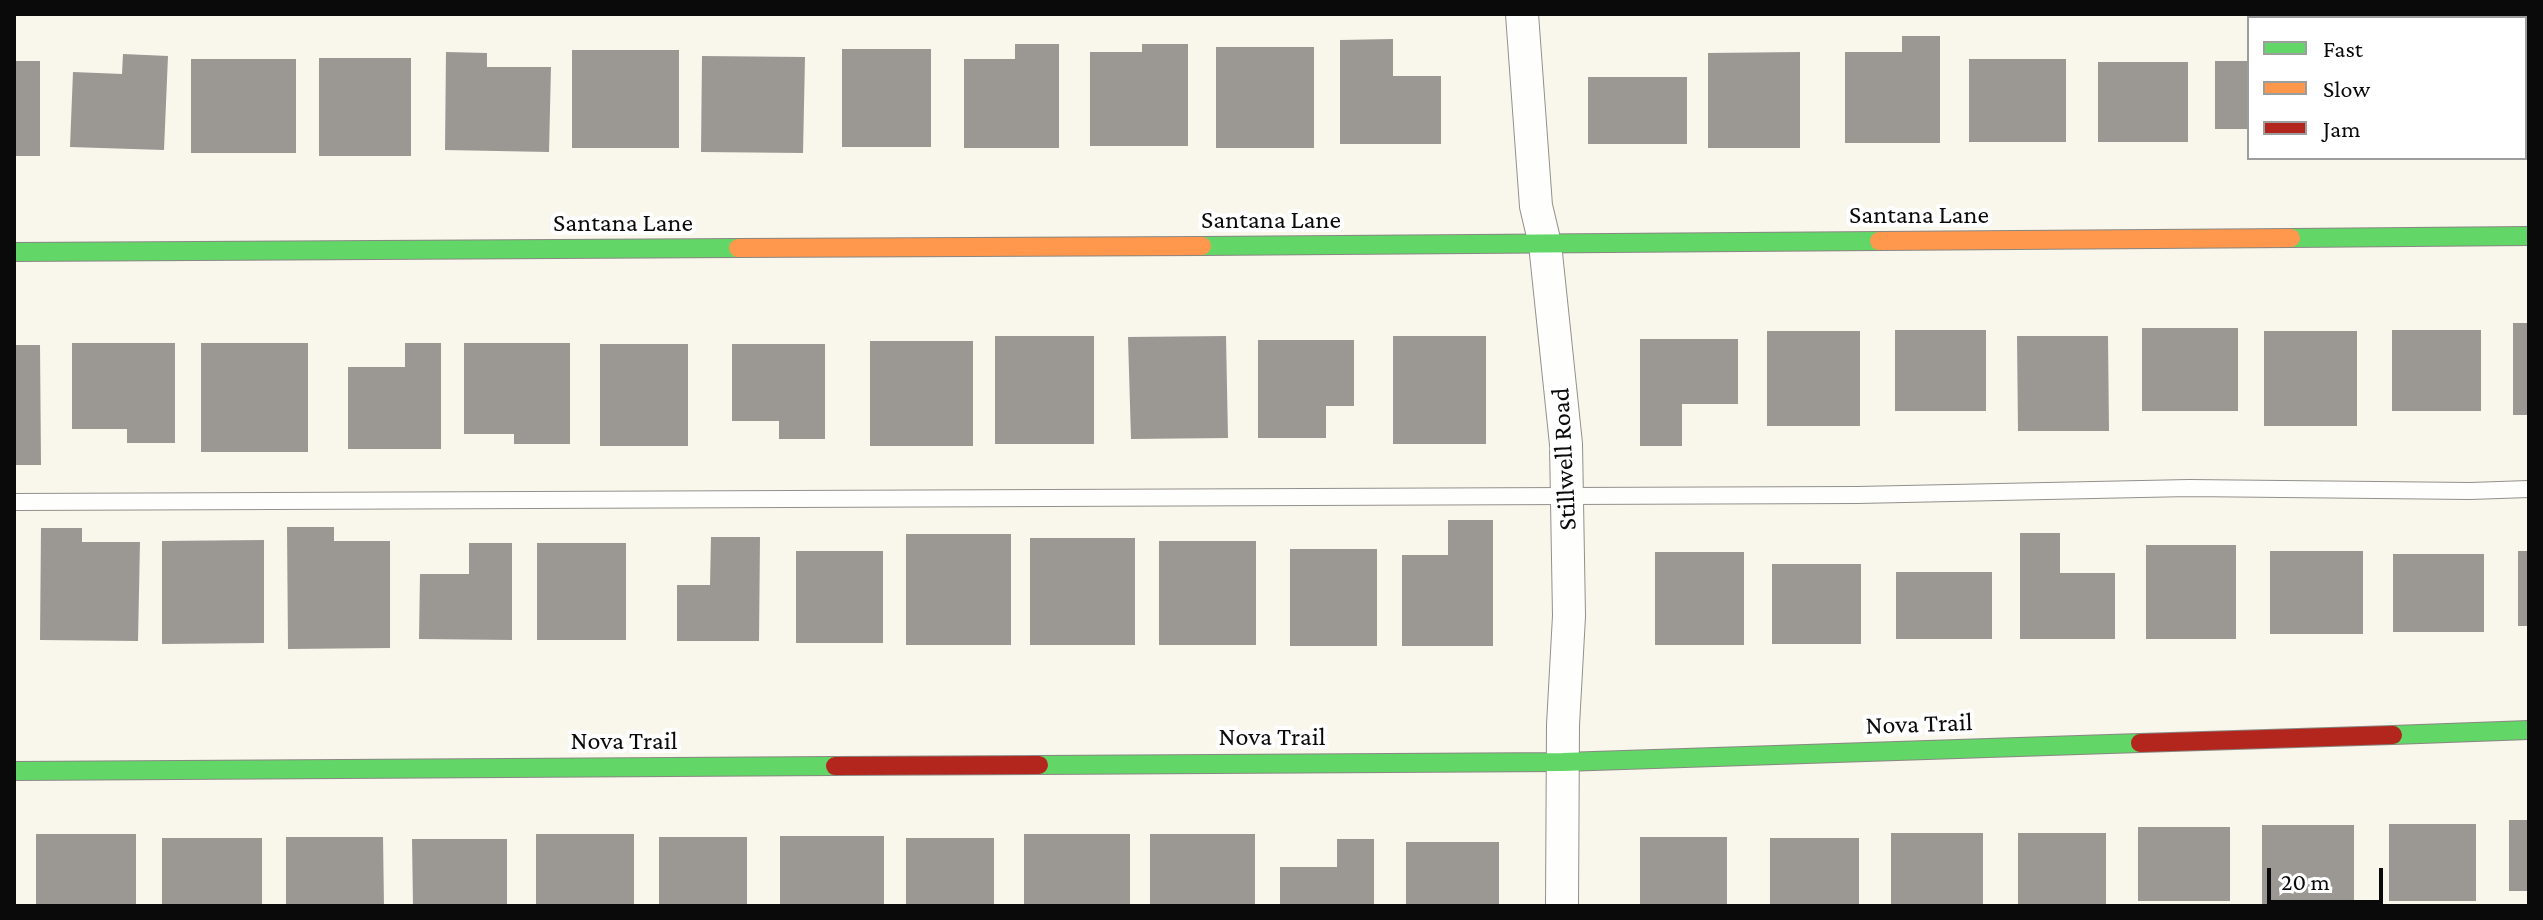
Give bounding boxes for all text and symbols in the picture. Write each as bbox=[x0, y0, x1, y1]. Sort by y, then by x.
legend bbox=[2247, 16, 2527, 160]
text: Fast bbox=[2323, 35, 2363, 62]
text: Slow bbox=[2323, 75, 2370, 102]
text: Jam bbox=[2323, 115, 2361, 142]
street label: Santana Lane bbox=[1849, 199, 1989, 231]
street label: Santana Lane bbox=[1201, 204, 1341, 236]
street label: Santana Lane bbox=[553, 207, 693, 239]
street label: Stillwell Road bbox=[1545, 387, 1583, 531]
street label: Nova Trail bbox=[1865, 707, 1973, 741]
street label: Nova Trail bbox=[1218, 721, 1326, 753]
street label: Nova Trail bbox=[570, 725, 678, 757]
scale bar bbox=[2271, 852, 2387, 902]
text: 20 m bbox=[2281, 868, 2330, 895]

